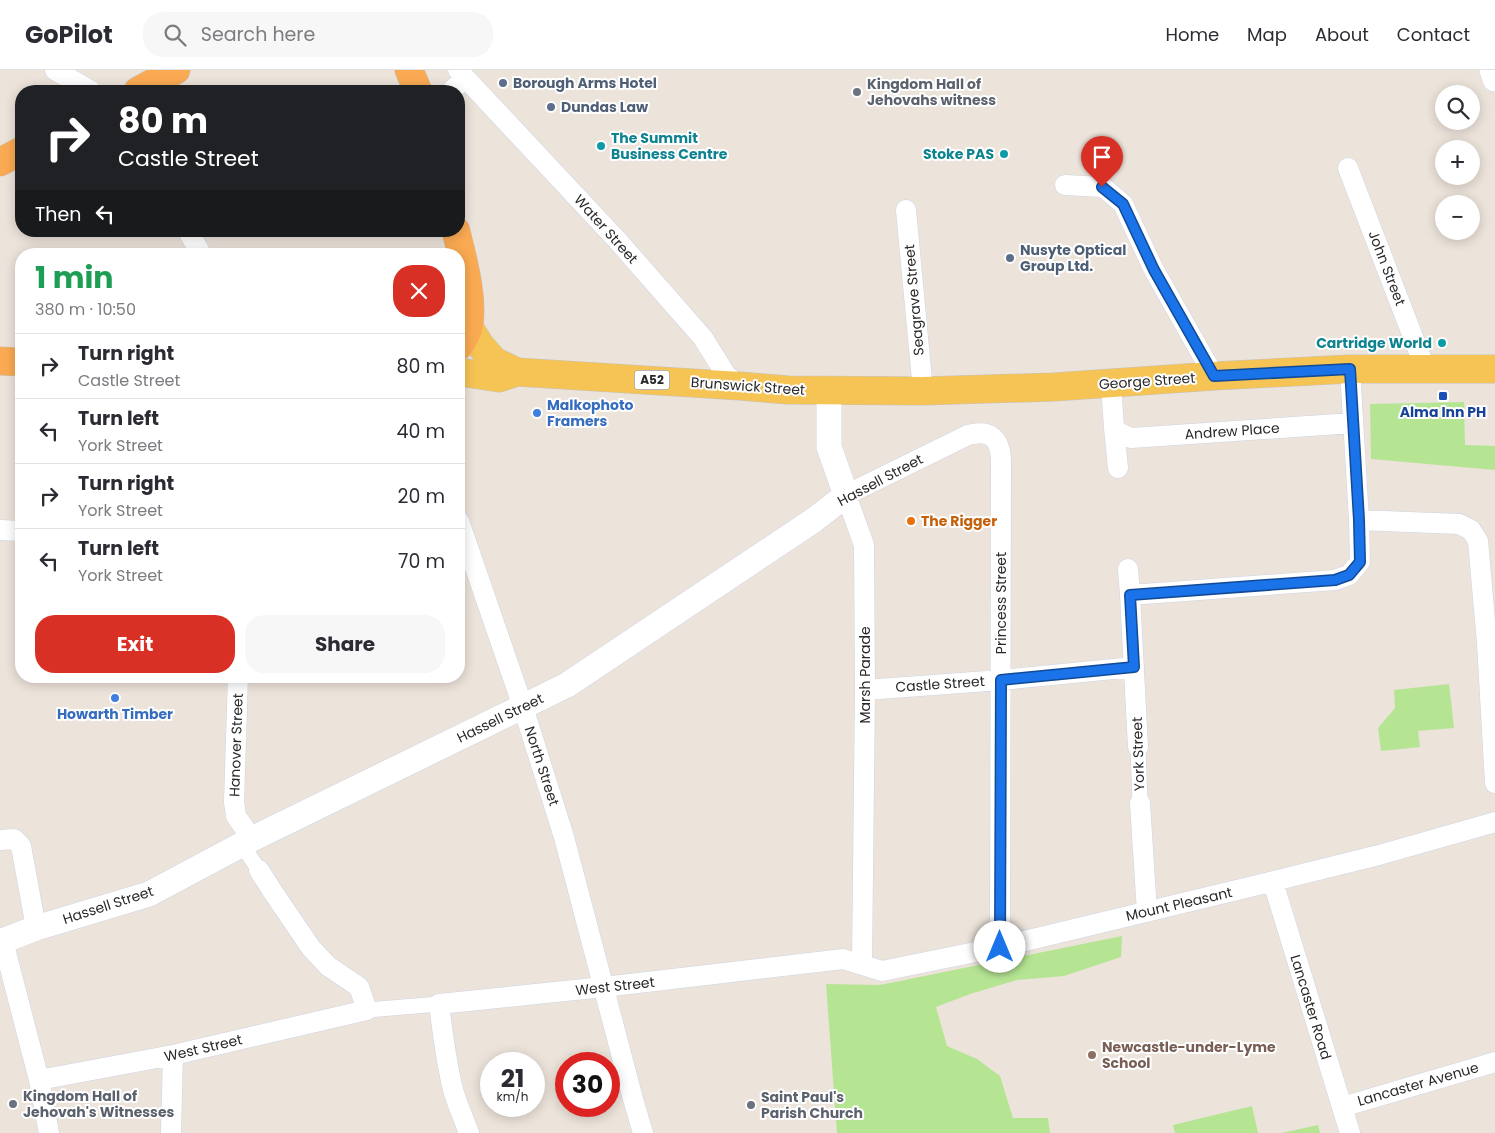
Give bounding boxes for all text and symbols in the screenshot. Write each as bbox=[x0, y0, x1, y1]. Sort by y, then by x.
search box bbox=[143, 12, 493, 57]
text: GoPilot bbox=[25, 18, 113, 51]
icon: search bbox=[161, 21, 189, 49]
text: Search here bbox=[201, 21, 315, 48]
text: Home bbox=[1165, 22, 1219, 47]
text: Map bbox=[1247, 22, 1287, 47]
text: About bbox=[1315, 22, 1369, 47]
text: Contact bbox=[1397, 22, 1470, 47]
place label: Borough Arms Hotel bbox=[513, 73, 657, 93]
place label: Kingdom Hall of Jehovahs witness bbox=[867, 74, 996, 110]
marker: Borough Arms Hotel bbox=[497, 77, 509, 89]
map controls bbox=[1435, 85, 1480, 240]
button: search bbox=[1435, 85, 1480, 130]
marker: Kingdom Hall of Jehovahs witness bbox=[851, 86, 863, 98]
text: 80 m bbox=[118, 96, 208, 145]
place label: Dundas Law bbox=[561, 97, 649, 117]
marker: Dundas Law bbox=[545, 101, 557, 113]
icon: right bbox=[35, 105, 100, 170]
place label: The Summit Business Centre bbox=[611, 128, 728, 164]
pin bbox=[1081, 136, 1123, 187]
marker: The Summit Business Centre bbox=[595, 140, 607, 152]
button: + bbox=[1435, 140, 1480, 185]
text: Castle Street bbox=[118, 143, 259, 174]
icon: arrive bbox=[1088, 143, 1116, 171]
place label: Stoke PAS bbox=[923, 144, 994, 164]
marker: Stoke PAS bbox=[998, 148, 1010, 160]
street label: Water Street bbox=[570, 190, 642, 268]
button: − bbox=[1435, 195, 1480, 240]
icon: left bbox=[91, 200, 119, 228]
text: Then bbox=[35, 201, 81, 228]
street label: John Street bbox=[1364, 228, 1410, 308]
place label: Nusyte Optical Group Ltd. bbox=[1020, 240, 1126, 276]
street label: Seagrave Street bbox=[899, 243, 929, 357]
marker: Nusyte Optical Group Ltd. bbox=[1004, 252, 1016, 264]
text: 1 min bbox=[35, 256, 113, 299]
button: close bbox=[393, 265, 445, 317]
text: 380 m · 10:50 bbox=[35, 298, 136, 321]
place label: Cartridge World bbox=[1316, 333, 1432, 353]
marker: Cartridge World bbox=[1436, 337, 1448, 349]
text: Turn right bbox=[78, 340, 174, 367]
icon: right bbox=[35, 352, 63, 380]
text: 80 m bbox=[396, 353, 445, 380]
street label: George Street bbox=[1098, 368, 1196, 394]
text: Castle Street bbox=[78, 369, 180, 392]
road number: A52 bbox=[634, 370, 670, 390]
street label: Brunswick Street bbox=[690, 372, 806, 400]
marker: Alma Inn PH bbox=[1437, 390, 1449, 402]
place label: Malkophoto Framers bbox=[547, 395, 634, 431]
place label: Alma Inn PH bbox=[1400, 402, 1486, 422]
text: Turn left bbox=[78, 405, 159, 432]
marker: Malkophoto Framers bbox=[531, 407, 543, 419]
icon: left bbox=[35, 417, 63, 445]
text: 40 m bbox=[396, 418, 445, 445]
street label: Andrew Place bbox=[1184, 418, 1280, 444]
text: York Street bbox=[78, 434, 163, 457]
street label: Hassell Street bbox=[834, 449, 926, 511]
text: Turn right bbox=[78, 470, 174, 497]
icon: right bbox=[35, 482, 63, 510]
text: 20 m bbox=[397, 483, 445, 510]
text: York Street bbox=[78, 499, 163, 522]
place label: The Rigger bbox=[921, 511, 997, 531]
marker: The Rigger bbox=[905, 515, 917, 527]
text: Turn left bbox=[78, 535, 159, 562]
icon: left bbox=[35, 547, 63, 575]
text: 70 m bbox=[398, 548, 445, 575]
street label: Princess Street bbox=[991, 552, 1011, 654]
text: York Street bbox=[78, 564, 163, 587]
button: Exit bbox=[35, 615, 235, 673]
button: Share bbox=[245, 615, 445, 673]
street label: Marsh Parade bbox=[855, 626, 875, 724]
street label: Castle Street bbox=[895, 671, 985, 697]
street label: Hassell Street bbox=[453, 688, 547, 748]
marker: Howarth Timber bbox=[109, 692, 121, 704]
street label: Hanover Street bbox=[224, 693, 248, 797]
place label: Howarth Timber bbox=[57, 704, 173, 724]
street label: York Street bbox=[1127, 717, 1149, 791]
street label: North Street bbox=[520, 724, 564, 808]
street label: Hassell Street bbox=[60, 881, 156, 929]
street label: Mount Pleasant bbox=[1124, 882, 1234, 926]
position arrow bbox=[973, 920, 1025, 972]
street label: Lancaster Road bbox=[1286, 952, 1336, 1062]
street label: West Street bbox=[574, 972, 656, 1000]
street label: West Street bbox=[162, 1029, 244, 1067]
place label: Newcastle-under-Lyme School bbox=[1102, 1037, 1276, 1073]
marker: Newcastle-under-Lyme School bbox=[1086, 1049, 1098, 1061]
speed limit sign: 30 bbox=[555, 1052, 620, 1117]
street label: Lancaster Avenue bbox=[1355, 1057, 1481, 1111]
text: 21 bbox=[501, 1061, 524, 1096]
place label: Kingdom Hall of Jehovah's Witnesses bbox=[23, 1086, 174, 1122]
place label: Saint Paul's Parish Church bbox=[761, 1087, 863, 1123]
text: km/h bbox=[497, 1088, 528, 1105]
marker: Kingdom Hall of Jehovah's Witnesses bbox=[7, 1098, 19, 1110]
marker: Saint Paul's Parish Church bbox=[745, 1099, 757, 1111]

